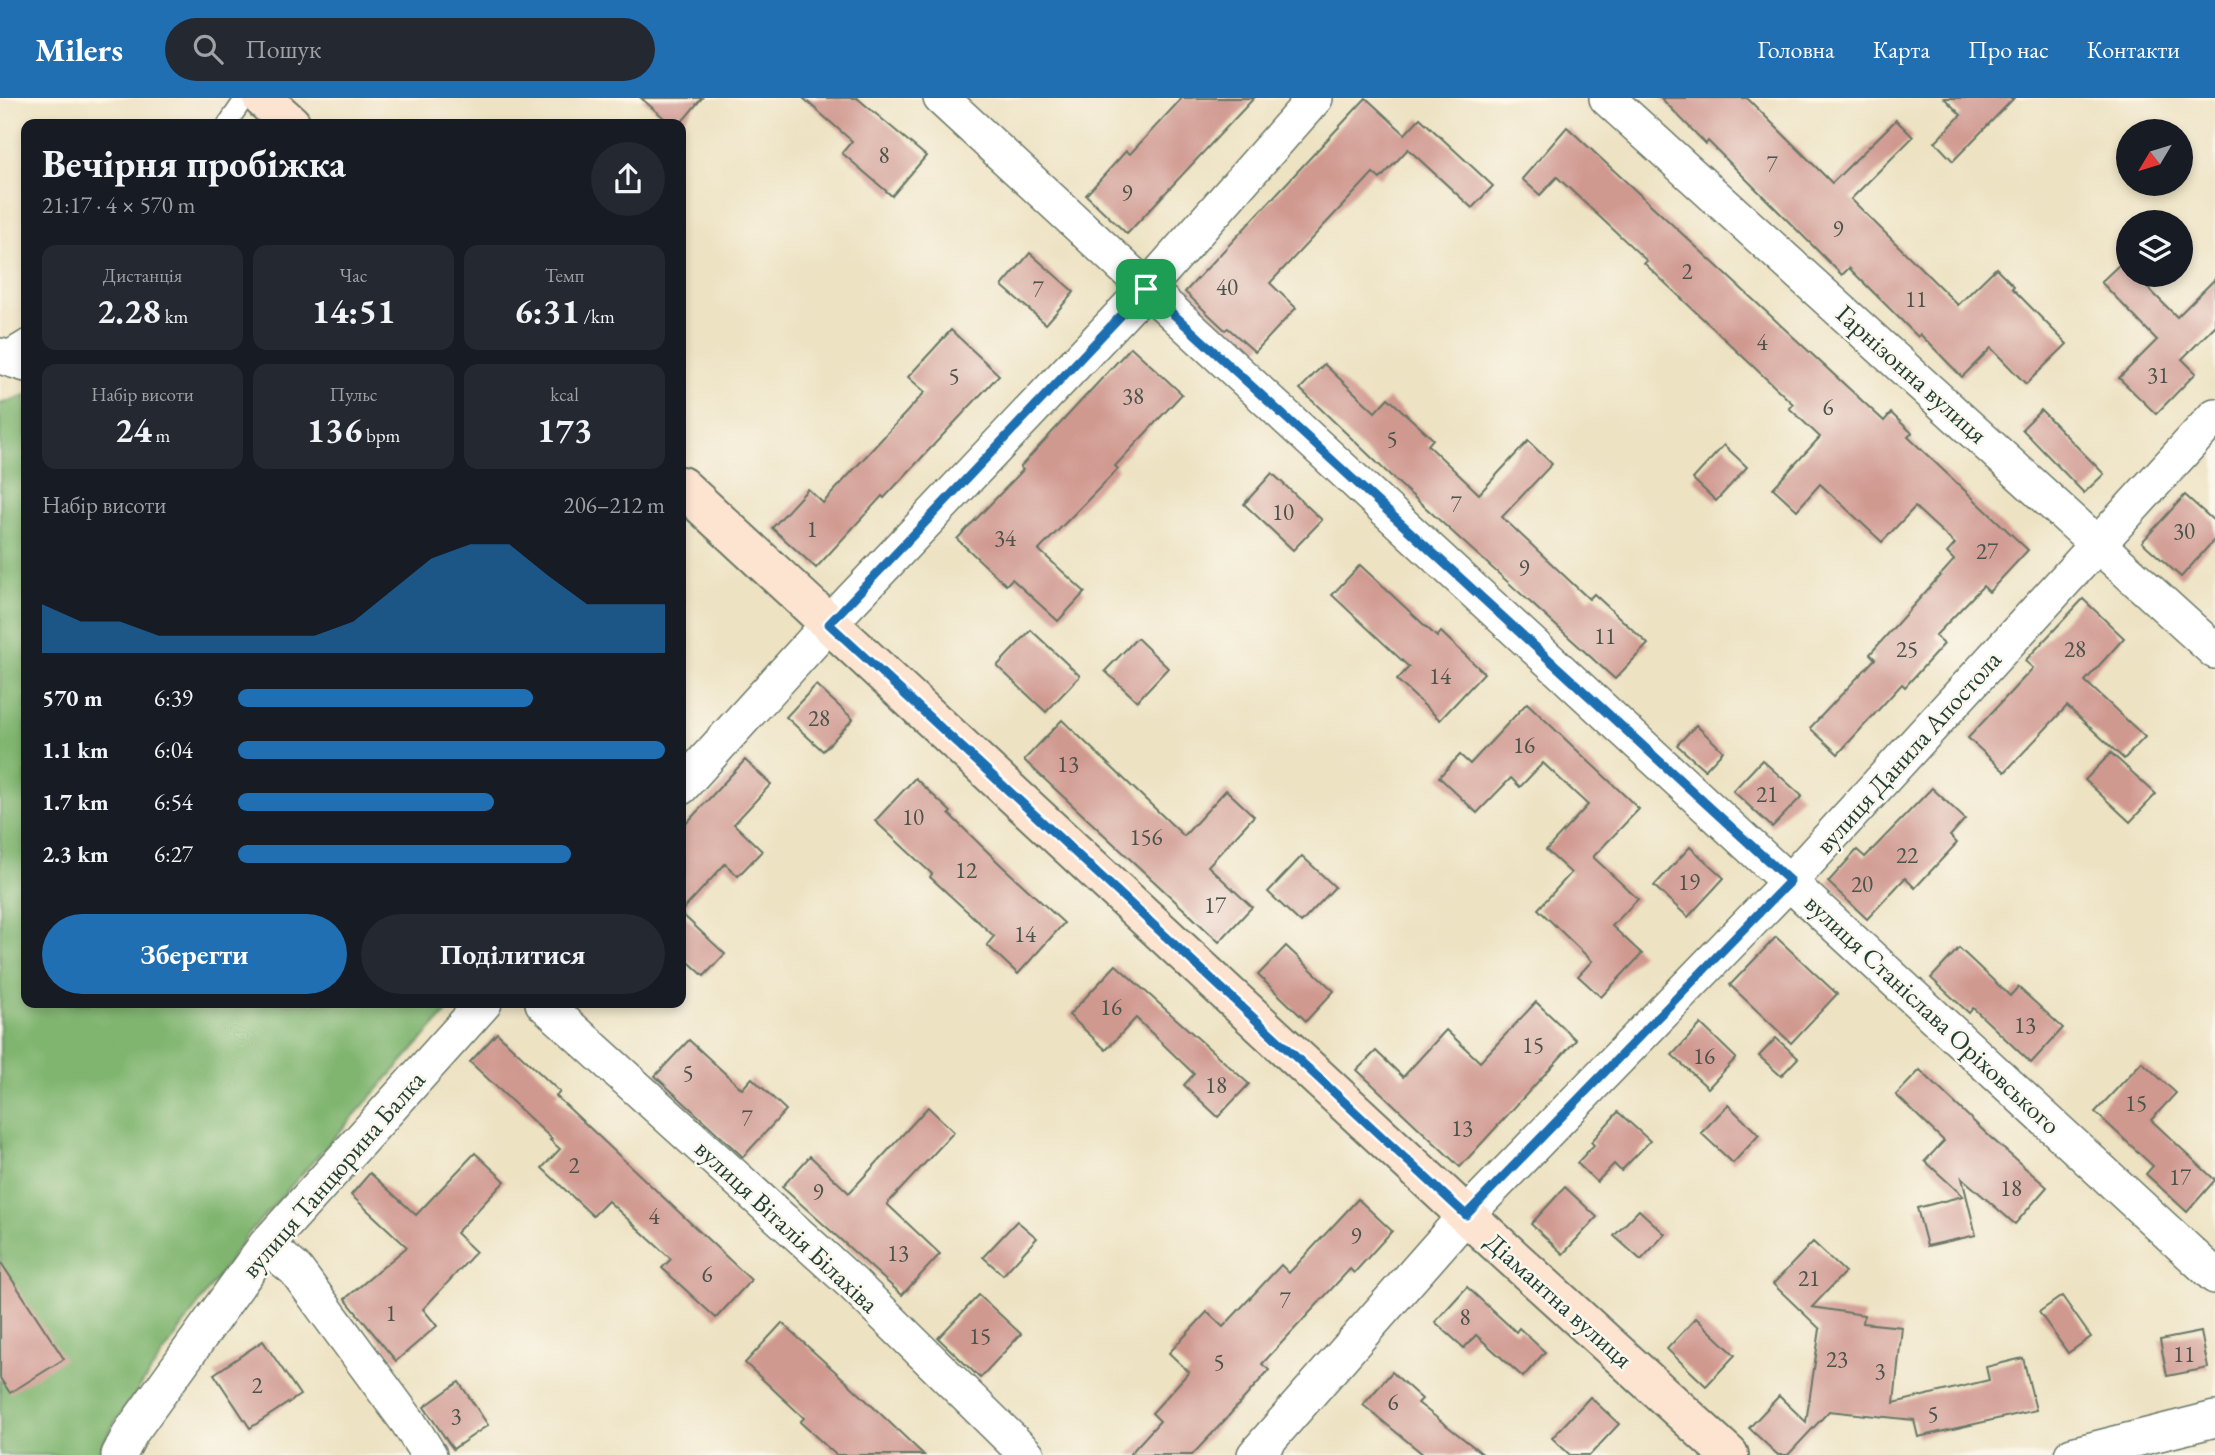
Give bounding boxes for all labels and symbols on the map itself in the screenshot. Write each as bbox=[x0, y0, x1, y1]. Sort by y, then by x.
north arrow bbox=[2116, 119, 2193, 196]
house number: 8 bbox=[878, 140, 890, 170]
house number: 7 bbox=[1766, 149, 1778, 179]
house number: 9 bbox=[1121, 178, 1133, 208]
house number: 9 bbox=[1832, 214, 1844, 244]
house number: 2 bbox=[1681, 256, 1693, 286]
pin bbox=[1116, 259, 1176, 319]
house number: 40 bbox=[1216, 272, 1238, 302]
house number: 7 bbox=[1032, 274, 1044, 304]
house number: 11 bbox=[1905, 284, 1927, 314]
street label: Гарнізонна вулиця bbox=[1829, 297, 1995, 451]
house number: 4 bbox=[1756, 327, 1768, 357]
house number: 31 bbox=[2147, 360, 2169, 390]
house number: 5 bbox=[948, 361, 960, 391]
house number: 38 bbox=[1122, 381, 1144, 411]
house number: 6 bbox=[1822, 392, 1834, 422]
house number: 5 bbox=[1386, 424, 1398, 454]
house number: 7 bbox=[1450, 489, 1462, 519]
house number: 10 bbox=[1272, 497, 1294, 527]
house number: 1 bbox=[806, 514, 818, 544]
house number: 30 bbox=[2173, 516, 2195, 546]
house number: 34 bbox=[994, 523, 1017, 553]
house number: 27 bbox=[1976, 536, 1999, 566]
house number: 9 bbox=[1518, 553, 1530, 583]
house number: 11 bbox=[1594, 621, 1616, 651]
house number: 25 bbox=[1896, 634, 1918, 664]
house number: 28 bbox=[2064, 634, 2086, 664]
street label: вулиця Данила Апостола bbox=[1808, 643, 2009, 861]
house number: 14 bbox=[1429, 661, 1452, 691]
house number: 28 bbox=[808, 703, 830, 733]
house number: 16 bbox=[1513, 730, 1535, 760]
house number: 13 bbox=[1057, 749, 1079, 779]
house number: 21 bbox=[1756, 779, 1778, 809]
house number: 10 bbox=[902, 802, 924, 832]
house number: 156 bbox=[1129, 822, 1163, 852]
house number: 22 bbox=[1896, 840, 1918, 870]
house number: 12 bbox=[955, 855, 977, 885]
house number: 19 bbox=[1678, 867, 1700, 897]
house number: 20 bbox=[1851, 869, 1873, 899]
street label: вулиця Станіслава Оріховського bbox=[1798, 886, 2068, 1142]
house number: 17 bbox=[1204, 890, 1227, 920]
house number: 14 bbox=[1014, 919, 1037, 949]
house number: 16 bbox=[1100, 992, 1122, 1022]
house number: 13 bbox=[2014, 1010, 2036, 1040]
house number: 15 bbox=[1522, 1030, 1544, 1060]
house number: 16 bbox=[1693, 1041, 1715, 1071]
house number: 5 bbox=[682, 1058, 694, 1088]
street label: вулиця Танцюрина Балка bbox=[234, 1063, 433, 1285]
house number: 18 bbox=[1205, 1070, 1227, 1100]
house number: 15 bbox=[2125, 1088, 2147, 1118]
house number: 7 bbox=[741, 1103, 753, 1133]
house number: 13 bbox=[1451, 1113, 1473, 1143]
street label: вулиця Віталія Білахіва bbox=[688, 1132, 887, 1321]
house number: 2 bbox=[568, 1150, 580, 1180]
house number: 17 bbox=[2169, 1162, 2192, 1192]
house number: 18 bbox=[2000, 1173, 2022, 1203]
house number: 9 bbox=[812, 1177, 824, 1207]
house number: 4 bbox=[648, 1201, 660, 1231]
house number: 9 bbox=[1350, 1221, 1362, 1251]
street label: Діамантна вулиця bbox=[1478, 1225, 1640, 1375]
house number: 13 bbox=[887, 1238, 909, 1268]
house number: 6 bbox=[701, 1259, 713, 1289]
house number: 21 bbox=[1798, 1263, 1820, 1293]
house number: 7 bbox=[1279, 1285, 1291, 1315]
house number: 1 bbox=[385, 1298, 397, 1328]
house number: 8 bbox=[1459, 1302, 1471, 1332]
house number: 15 bbox=[969, 1321, 991, 1351]
house number: 11 bbox=[2173, 1339, 2195, 1369]
house number: 23 bbox=[1826, 1344, 1848, 1374]
house number: 5 bbox=[1213, 1347, 1225, 1377]
house number: 3 bbox=[1874, 1356, 1886, 1386]
house number: 2 bbox=[251, 1370, 263, 1400]
house number: 6 bbox=[1387, 1387, 1399, 1417]
house number: 5 bbox=[1927, 1399, 1939, 1429]
house number: 3 bbox=[450, 1401, 462, 1431]

